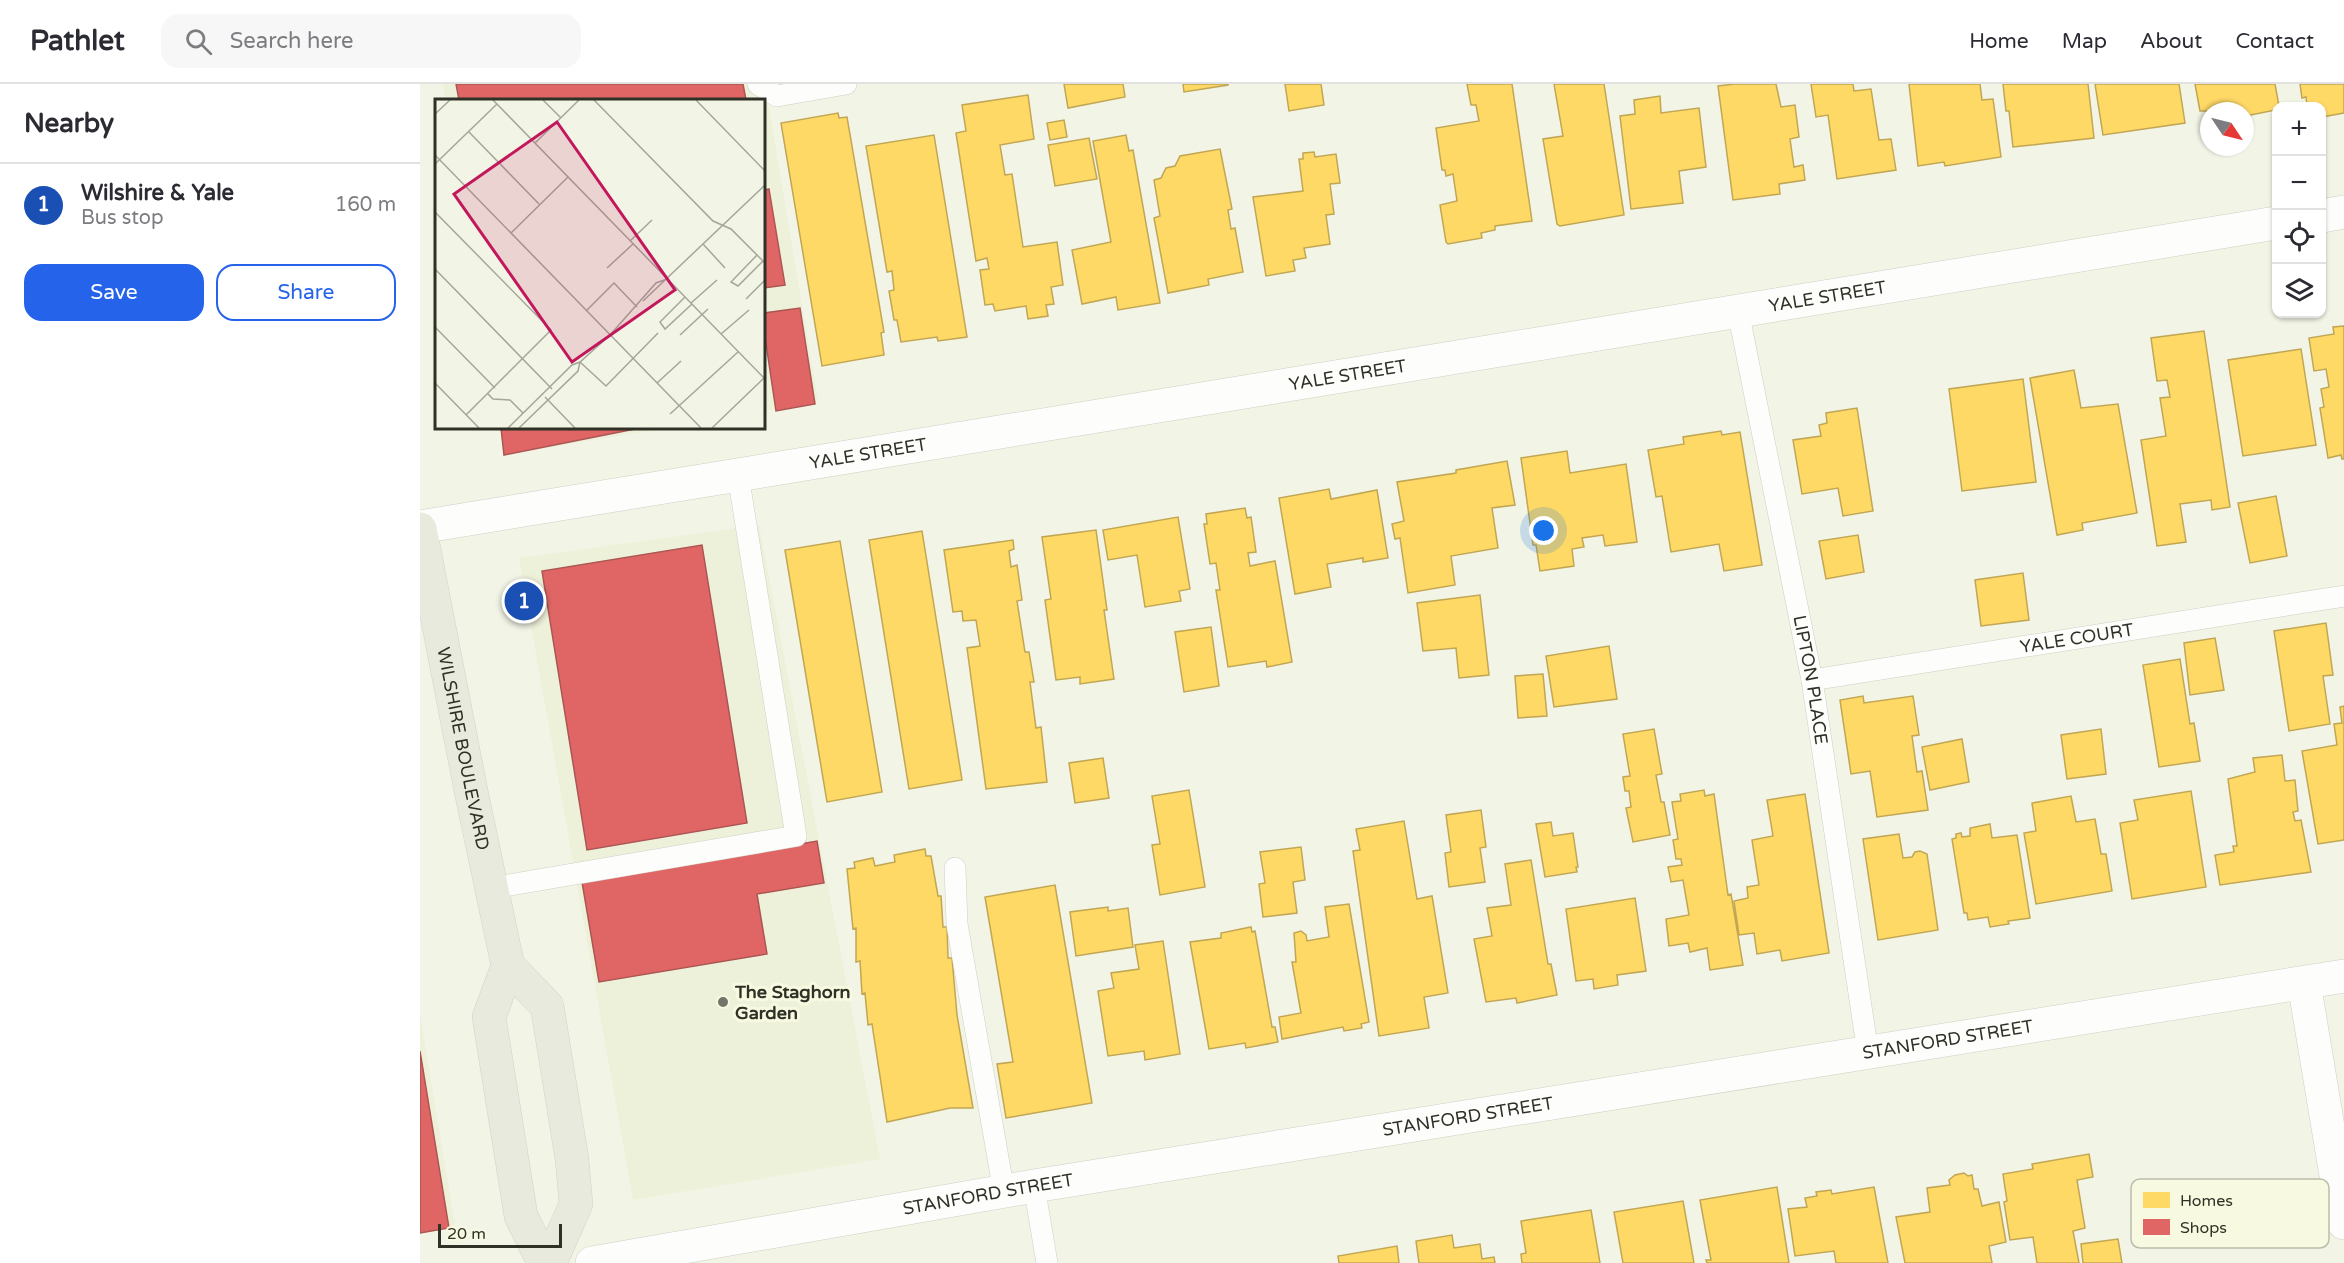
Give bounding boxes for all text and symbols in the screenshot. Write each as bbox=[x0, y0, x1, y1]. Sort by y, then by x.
search box bbox=[161, 14, 581, 68]
text: Pathlet bbox=[30, 24, 125, 58]
icon: search bbox=[182, 25, 215, 58]
text: Search here bbox=[230, 28, 353, 54]
text: Home bbox=[1969, 29, 2029, 54]
text: Map bbox=[2062, 29, 2107, 54]
text: About bbox=[2140, 29, 2202, 54]
text: Contact bbox=[2235, 29, 2314, 54]
inset map bbox=[435, 99, 765, 429]
north arrow bbox=[2200, 102, 2254, 156]
map controls bbox=[2272, 102, 2326, 318]
button: + bbox=[2272, 102, 2326, 156]
text: Nearby bbox=[24, 108, 114, 139]
button: − bbox=[2272, 156, 2326, 210]
text: Wilshire & Yale bbox=[81, 180, 234, 206]
text: 1 bbox=[37, 193, 50, 217]
text: 160 m bbox=[335, 193, 396, 217]
text: Bus stop bbox=[81, 206, 164, 230]
button: locate bbox=[2272, 210, 2326, 264]
button: Save bbox=[24, 264, 204, 321]
button: Share bbox=[216, 264, 396, 321]
button: layers bbox=[2272, 264, 2326, 318]
street label: YALE STREET bbox=[1767, 276, 1888, 317]
street label: YALE STREET bbox=[1287, 355, 1408, 395]
street label: YALE STREET bbox=[808, 433, 928, 474]
your location bbox=[1529, 516, 1558, 545]
pin: 1 bbox=[504, 578, 544, 624]
street label: LIPTON PLACE bbox=[1788, 613, 1833, 746]
street label: YALE COURT bbox=[2018, 618, 2135, 658]
street label: WILSHIRE BOULEVARD bbox=[432, 645, 494, 852]
place label: The Staghorn Garden bbox=[734, 981, 851, 1024]
marker: The Staghorn Garden bbox=[716, 995, 730, 1009]
street label: STANFORD STREET bbox=[1861, 1015, 2035, 1064]
street label: STANFORD STREET bbox=[1381, 1092, 1555, 1141]
street label: STANFORD STREET bbox=[901, 1169, 1075, 1220]
legend bbox=[2131, 1179, 2329, 1248]
text: Homes bbox=[2180, 1191, 2233, 1211]
text: Shops bbox=[2180, 1218, 2227, 1238]
scale bar bbox=[438, 1221, 562, 1248]
text: 20 m bbox=[447, 1224, 486, 1244]

